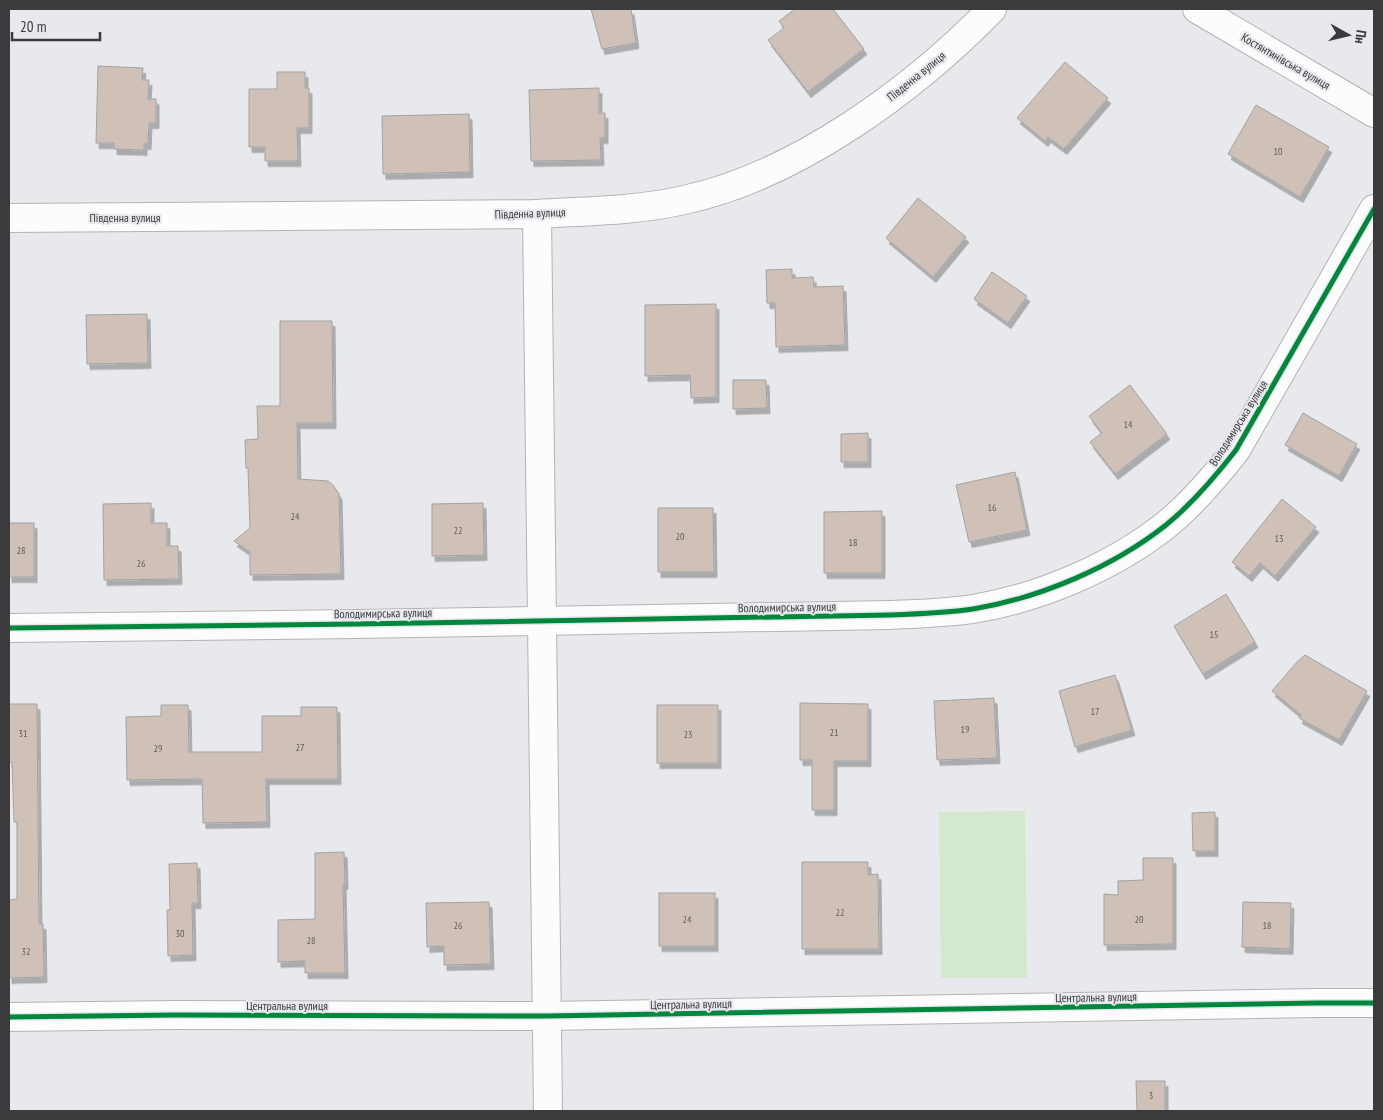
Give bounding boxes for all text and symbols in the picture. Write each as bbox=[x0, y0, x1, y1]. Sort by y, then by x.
scale bar bbox=[12, 10, 100, 42]
north arrow bbox=[1323, 10, 1373, 60]
text: 20 m bbox=[20, 17, 46, 36]
street label: Костянтинівська вулиця bbox=[1239, 29, 1333, 93]
text: Пн bbox=[1351, 29, 1371, 45]
street label: Південна вулиця bbox=[884, 48, 949, 104]
house number: 10 bbox=[1274, 145, 1283, 158]
street label: Південна вулиця bbox=[494, 204, 566, 222]
street label: Південна вулиця bbox=[89, 210, 161, 225]
street label: Володимирська вулиця bbox=[1206, 377, 1271, 469]
house number: 14 bbox=[1124, 418, 1133, 431]
house number: 16 bbox=[988, 501, 997, 514]
house number: 24 bbox=[291, 510, 300, 523]
house number: 22 bbox=[454, 524, 463, 537]
house number: 20 bbox=[676, 530, 685, 543]
house number: 13 bbox=[1275, 532, 1284, 545]
house number: 18 bbox=[849, 536, 858, 549]
house number: 28 bbox=[17, 544, 26, 557]
house number: 26 bbox=[137, 557, 146, 570]
street label: Володимирська вулиця bbox=[738, 599, 837, 615]
street label: Володимирська вулиця bbox=[334, 605, 433, 621]
house number: 15 bbox=[1210, 628, 1219, 641]
house number: 17 bbox=[1091, 705, 1100, 718]
house number: 19 bbox=[961, 723, 970, 736]
house number: 21 bbox=[830, 726, 839, 739]
house number: 31 bbox=[19, 727, 28, 740]
house number: 23 bbox=[684, 728, 693, 741]
house number: 27 bbox=[296, 741, 305, 754]
house number: 29 bbox=[154, 742, 163, 755]
house number: 22 bbox=[836, 906, 845, 919]
house number: 24 bbox=[683, 913, 692, 926]
house number: 20 bbox=[1135, 913, 1144, 926]
house number: 26 bbox=[454, 919, 463, 932]
house number: 18 bbox=[1263, 919, 1272, 932]
house number: 30 bbox=[176, 927, 185, 940]
house number: 28 bbox=[307, 934, 316, 947]
house number: 32 bbox=[22, 945, 31, 958]
street label: Центральна вулиця bbox=[1055, 989, 1137, 1005]
street label: Центральна вулиця bbox=[650, 996, 732, 1012]
street label: Центральна вулиця bbox=[246, 998, 328, 1013]
house number: 3 bbox=[1149, 1089, 1153, 1102]

